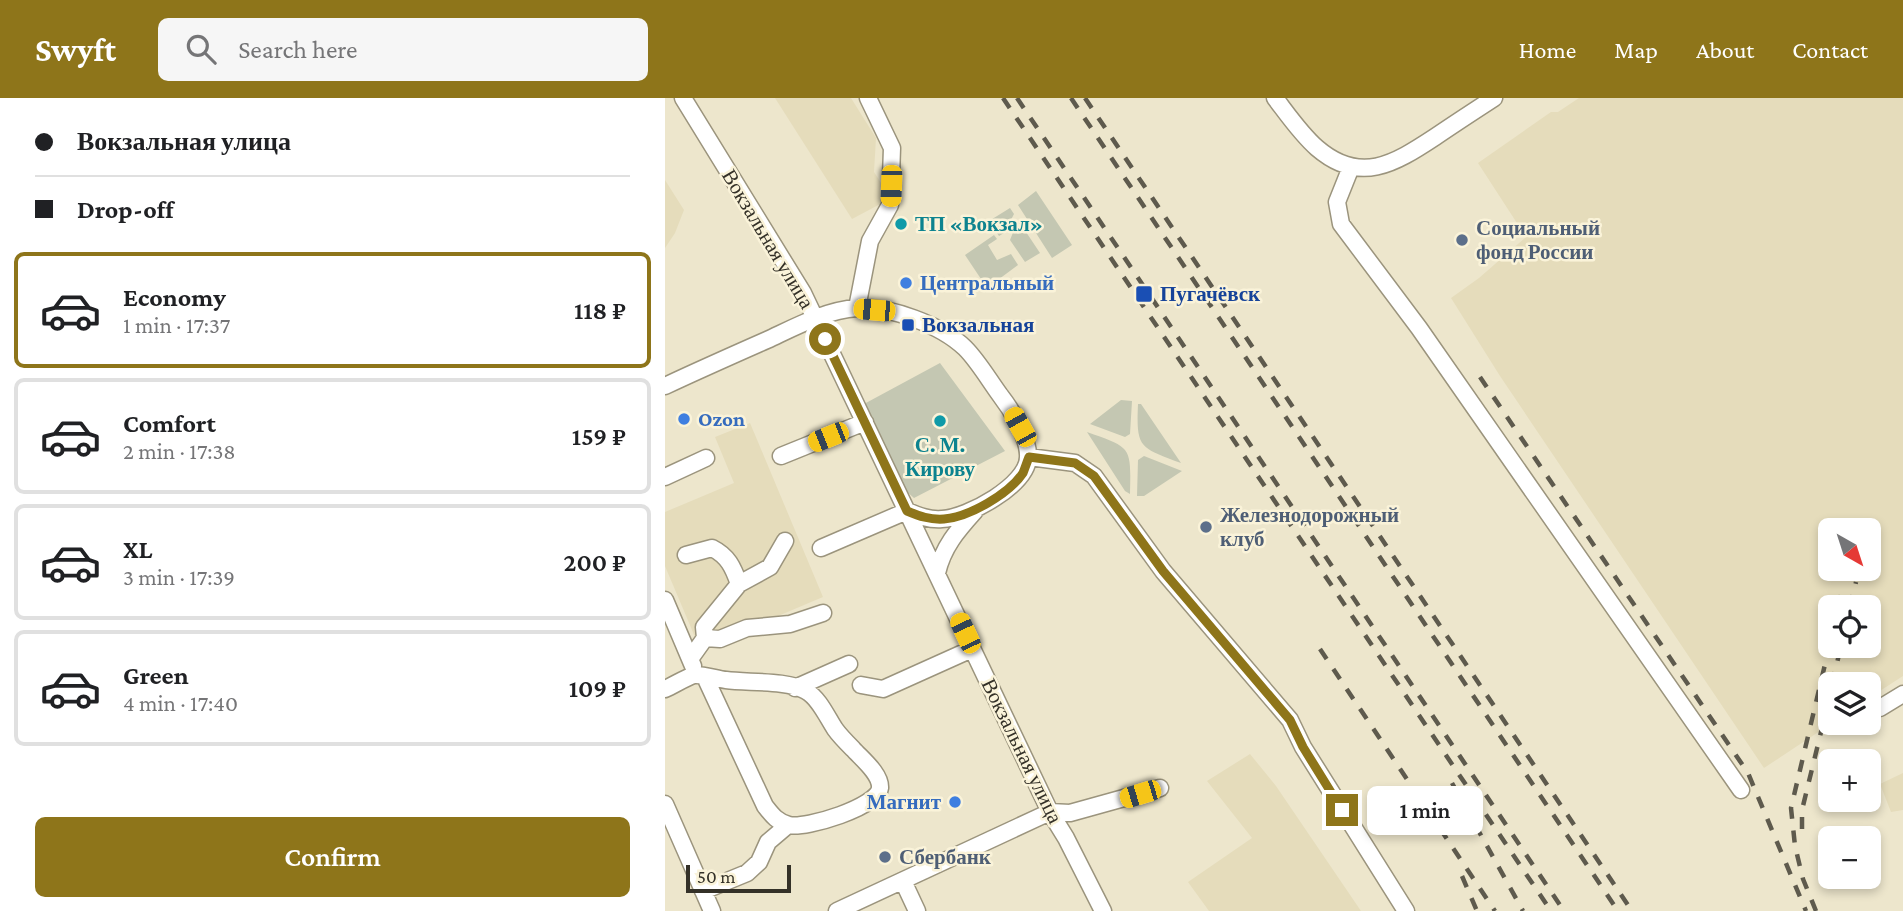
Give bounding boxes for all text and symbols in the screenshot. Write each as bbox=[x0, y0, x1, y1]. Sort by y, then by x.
search box bbox=[158, 18, 648, 81]
icon: search bbox=[182, 30, 220, 68]
text: Swyft bbox=[35, 31, 116, 68]
text: Search here bbox=[238, 35, 357, 64]
text: Home bbox=[1519, 36, 1576, 63]
text: Map bbox=[1614, 36, 1658, 63]
text: About bbox=[1696, 36, 1754, 63]
text: Contact bbox=[1792, 36, 1868, 63]
text: Вокзальная улица bbox=[77, 127, 291, 156]
street label: Вокзальная улица bbox=[717, 165, 819, 314]
car bbox=[880, 165, 903, 207]
text: Drop-off bbox=[77, 195, 174, 224]
place label: ТП «Вокзал» bbox=[915, 212, 1043, 236]
marker: ТП «Вокзал» bbox=[893, 216, 909, 232]
place label: Социальный фонд России bbox=[1476, 216, 1600, 264]
marker: Социальный фонд России bbox=[1454, 232, 1470, 248]
place label: Центральный bbox=[920, 271, 1054, 295]
marker: Центральный bbox=[898, 275, 914, 291]
icon: car bbox=[39, 279, 102, 342]
place label: Пугачёвск bbox=[1160, 282, 1261, 306]
text: Economy bbox=[123, 283, 226, 312]
marker: Пугачёвск bbox=[1134, 284, 1154, 304]
text: 118 ₽ bbox=[574, 296, 626, 325]
car bbox=[853, 298, 896, 322]
text: 1 min · 17:37 bbox=[123, 312, 230, 338]
place label: Вокзальная bbox=[922, 313, 1034, 337]
marker: Вокзальная bbox=[900, 317, 916, 333]
route start bbox=[809, 323, 841, 355]
car bbox=[1001, 404, 1040, 450]
icon: car bbox=[39, 405, 102, 468]
place label: Ozon bbox=[698, 407, 745, 431]
text: Comfort bbox=[123, 409, 216, 438]
marker: Ozon bbox=[676, 411, 692, 427]
marker: С. М. Кирову bbox=[932, 413, 948, 429]
car bbox=[805, 419, 852, 455]
text: 159 ₽ bbox=[572, 422, 626, 451]
place label: С. М. Кирову bbox=[905, 433, 976, 481]
text: 2 min · 17:38 bbox=[123, 438, 236, 464]
place label: Железнодорожный клуб bbox=[1220, 503, 1399, 551]
north arrow bbox=[1818, 518, 1881, 581]
map controls bbox=[1818, 518, 1881, 889]
marker: Железнодорожный клуб bbox=[1198, 519, 1214, 535]
icon: car bbox=[39, 531, 102, 594]
text: XL bbox=[123, 535, 152, 564]
text: 200 ₽ bbox=[564, 548, 626, 577]
text: 3 min · 17:39 bbox=[123, 564, 235, 590]
button: locate bbox=[1818, 595, 1881, 658]
car bbox=[947, 610, 984, 656]
icon: car bbox=[39, 657, 102, 720]
text: Green bbox=[123, 661, 189, 690]
button: layers bbox=[1818, 672, 1881, 735]
text: 109 ₽ bbox=[569, 674, 626, 703]
street label: Вокзальная улица bbox=[977, 675, 1068, 828]
text: 4 min · 17:40 bbox=[123, 690, 238, 716]
button: + bbox=[1818, 749, 1881, 812]
car bbox=[1117, 778, 1164, 810]
callout: 1 min bbox=[1367, 786, 1482, 834]
place label: Магнит bbox=[867, 790, 942, 814]
marker: Магнит bbox=[947, 794, 963, 810]
route end bbox=[1326, 794, 1358, 826]
text: 1 min bbox=[1399, 797, 1451, 823]
button: Confirm bbox=[35, 817, 630, 897]
button: − bbox=[1818, 826, 1881, 889]
place label: Сбербанк bbox=[899, 845, 992, 869]
marker: Сбербанк bbox=[877, 849, 893, 865]
scale bar bbox=[686, 862, 791, 894]
text: 50 m bbox=[697, 866, 736, 887]

